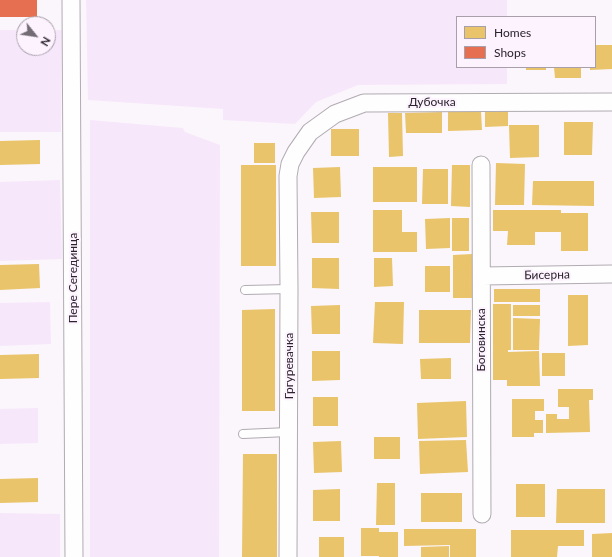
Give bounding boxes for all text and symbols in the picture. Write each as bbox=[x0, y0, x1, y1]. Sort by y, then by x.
north arrow bbox=[16, 16, 56, 56]
legend bbox=[456, 16, 596, 68]
text: Homes bbox=[494, 25, 531, 40]
text: N bbox=[38, 35, 54, 49]
text: Shops bbox=[494, 45, 526, 60]
street label: Дубочка bbox=[408, 95, 456, 109]
street label: Пере Сегединца bbox=[66, 233, 80, 323]
street label: Бисерна bbox=[524, 267, 570, 283]
street label: Боговинска bbox=[474, 308, 488, 372]
street label: Гргуревачка bbox=[282, 333, 296, 399]

